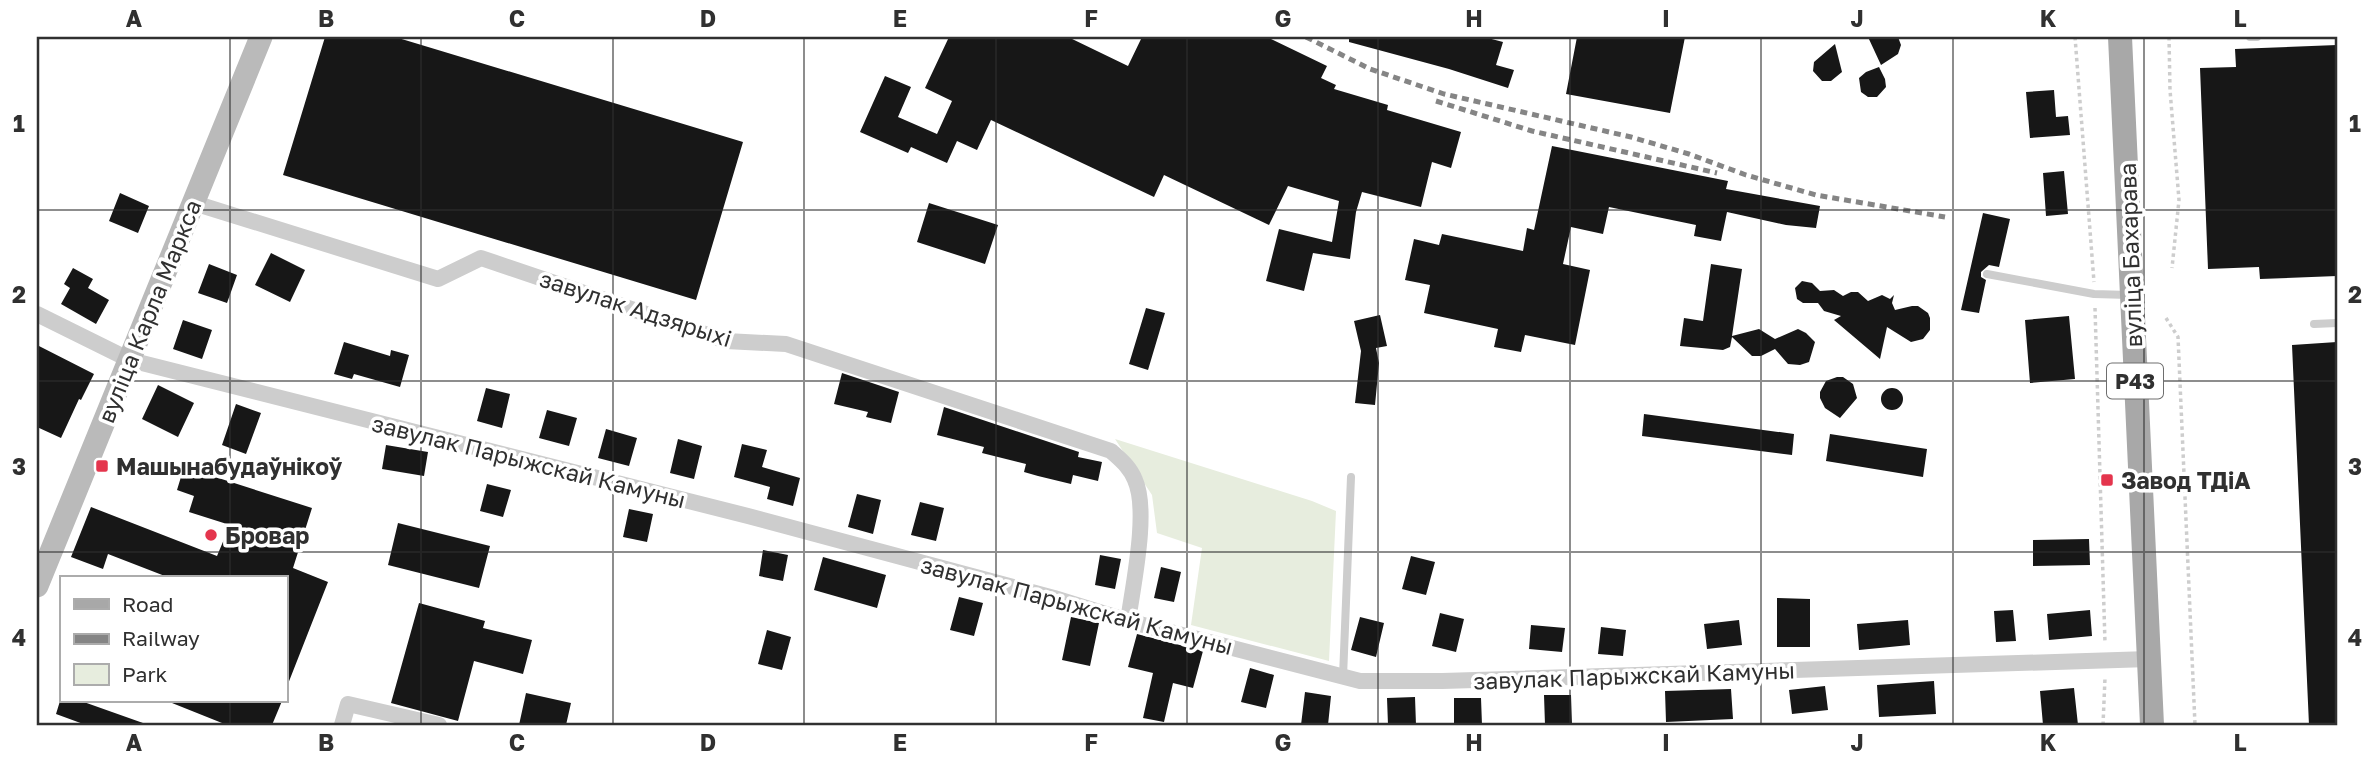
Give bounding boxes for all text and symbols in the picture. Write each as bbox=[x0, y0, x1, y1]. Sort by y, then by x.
text: A bbox=[126, 4, 143, 32]
text: B bbox=[318, 4, 334, 32]
text: C bbox=[509, 4, 525, 32]
text: D bbox=[700, 4, 716, 32]
text: E bbox=[893, 4, 907, 32]
text: F bbox=[1084, 4, 1098, 32]
text: G bbox=[1275, 4, 1291, 32]
text: H bbox=[1465, 4, 1483, 32]
text: I bbox=[1662, 4, 1670, 32]
text: J bbox=[1850, 4, 1864, 32]
text: K bbox=[2040, 4, 2057, 32]
text: L bbox=[2233, 4, 2247, 32]
text: 1 bbox=[13, 109, 25, 137]
text: 1 bbox=[2349, 109, 2361, 137]
street label: вуліца Бахарава bbox=[2113, 162, 2147, 348]
street label: вуліца Карла Маркса bbox=[91, 195, 207, 427]
street label: завулак Адзярыхі bbox=[536, 264, 736, 352]
text: 2 bbox=[12, 280, 26, 308]
text: 2 bbox=[2348, 280, 2362, 308]
road number: Р43 bbox=[2107, 364, 2163, 398]
street label: завулак Парыжскай Камуны bbox=[369, 408, 689, 514]
text: 3 bbox=[12, 452, 26, 480]
place label: Машынабудаўнікоў bbox=[116, 452, 343, 480]
text: 3 bbox=[2348, 452, 2362, 480]
marker: Машынабудаўнікоў bbox=[94, 458, 110, 474]
place label: Завод ТДіА bbox=[2121, 466, 2251, 494]
marker: Завод ТДіА bbox=[2099, 472, 2115, 488]
place label: Бровар bbox=[225, 521, 309, 549]
marker: Бровар bbox=[203, 527, 219, 543]
street label: завулак Парыжскай Камуны bbox=[918, 550, 1236, 660]
legend bbox=[60, 576, 287, 702]
text: Road bbox=[122, 591, 173, 617]
text: 4 bbox=[12, 623, 26, 651]
text: 4 bbox=[2348, 623, 2362, 651]
text: Railway bbox=[122, 625, 200, 651]
street label: завулак Парыжскай Камуны bbox=[1473, 655, 1795, 695]
text: Park bbox=[122, 661, 168, 687]
text: A bbox=[126, 728, 143, 756]
text: B bbox=[318, 728, 334, 756]
text: C bbox=[509, 728, 525, 756]
text: D bbox=[700, 728, 716, 756]
text: E bbox=[893, 728, 907, 756]
text: F bbox=[1084, 728, 1098, 756]
text: G bbox=[1275, 728, 1291, 756]
text: H bbox=[1465, 728, 1483, 756]
text: I bbox=[1662, 728, 1670, 756]
text: J bbox=[1850, 728, 1864, 756]
text: K bbox=[2040, 728, 2057, 756]
text: L bbox=[2233, 728, 2247, 756]

